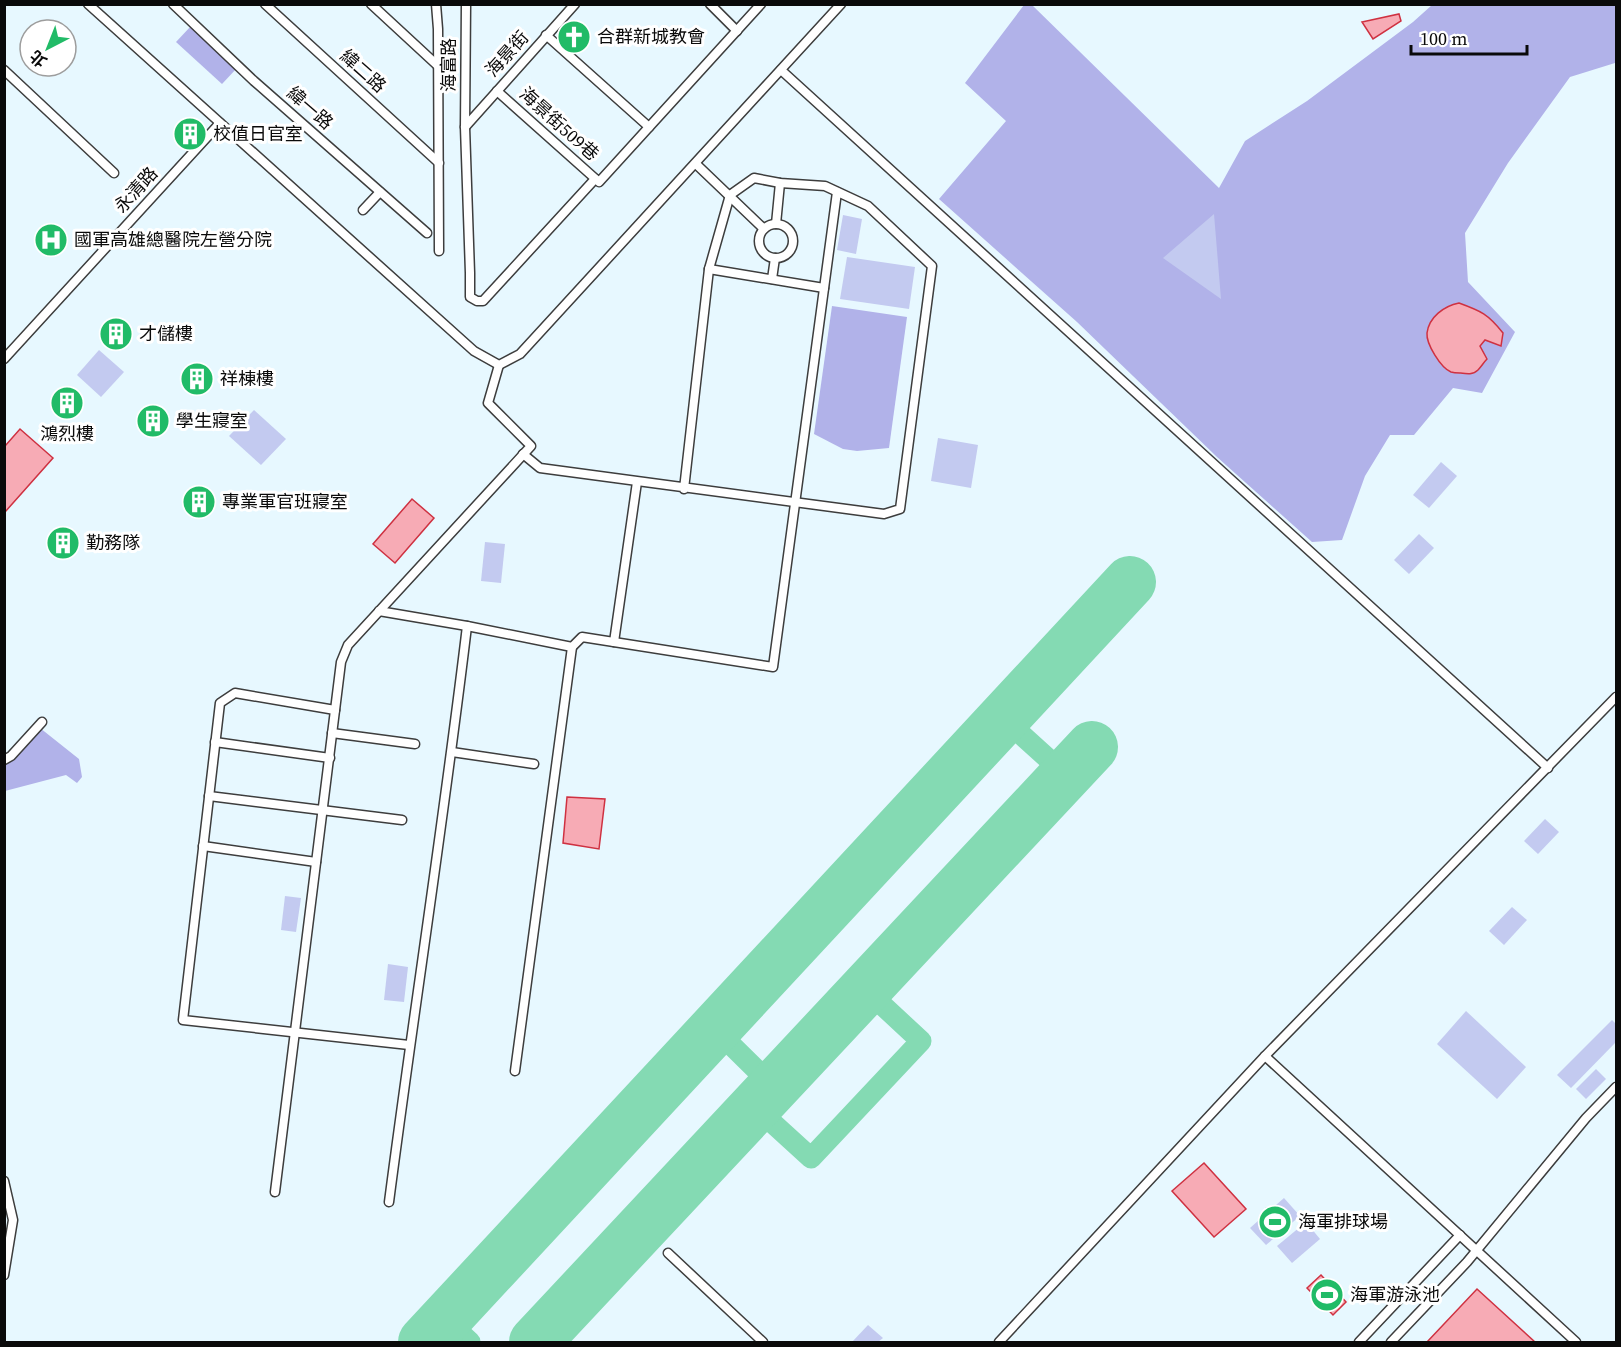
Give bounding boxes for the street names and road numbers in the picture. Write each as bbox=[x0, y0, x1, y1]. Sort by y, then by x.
street label: 海景街 bbox=[479, 25, 534, 82]
street label: 海富路 bbox=[436, 38, 461, 92]
street label: 緯二路 bbox=[335, 43, 392, 98]
street label: 緯一路 bbox=[282, 80, 339, 135]
street label: 海景街509巷 bbox=[514, 81, 604, 166]
street label: 永清路 bbox=[108, 161, 163, 218]

